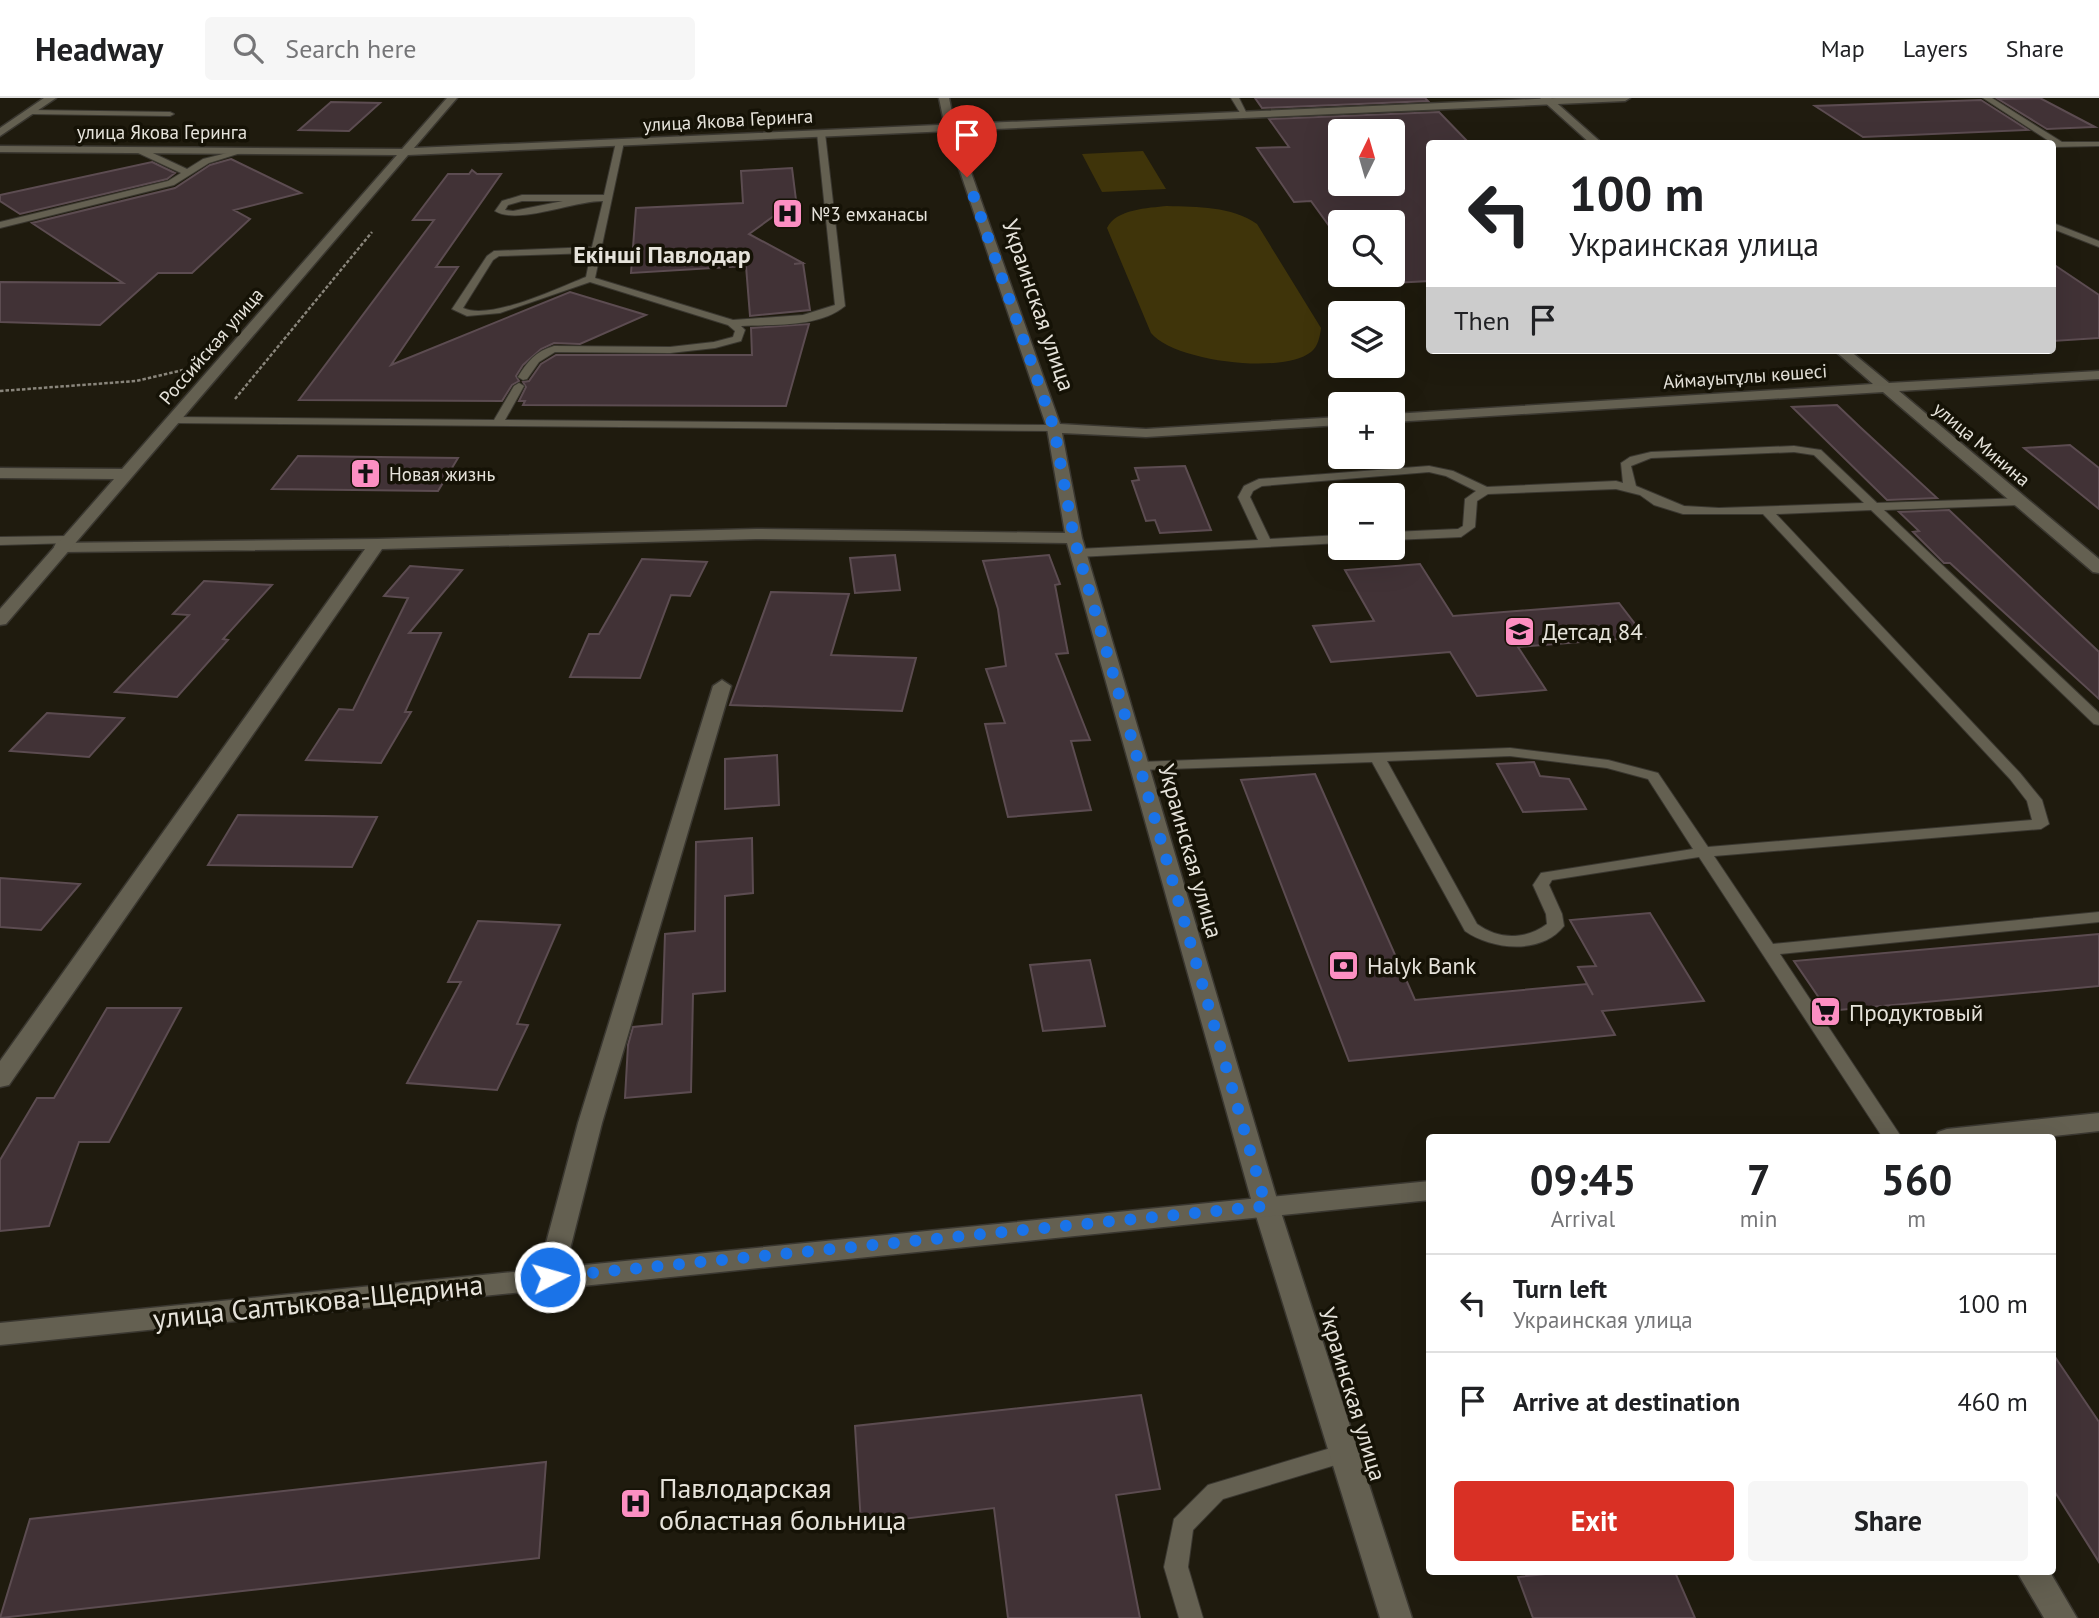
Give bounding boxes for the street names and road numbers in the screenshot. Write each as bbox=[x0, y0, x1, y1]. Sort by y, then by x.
street label: улица Якова Геринга bbox=[642, 104, 814, 136]
street label: улица Якова Геринга bbox=[77, 120, 247, 144]
street label: Украинская улица bbox=[996, 215, 1082, 395]
street label: Российская улица bbox=[154, 283, 268, 409]
street label: Аймауытұлы көшесі bbox=[1662, 358, 1828, 394]
street label: улица Минина bbox=[1929, 397, 2035, 491]
street label: Украинская улица bbox=[1152, 761, 1230, 941]
street label: улица Салтыкова-Щедрина bbox=[151, 1265, 485, 1337]
street label: Украинская улица bbox=[1313, 1304, 1393, 1484]

